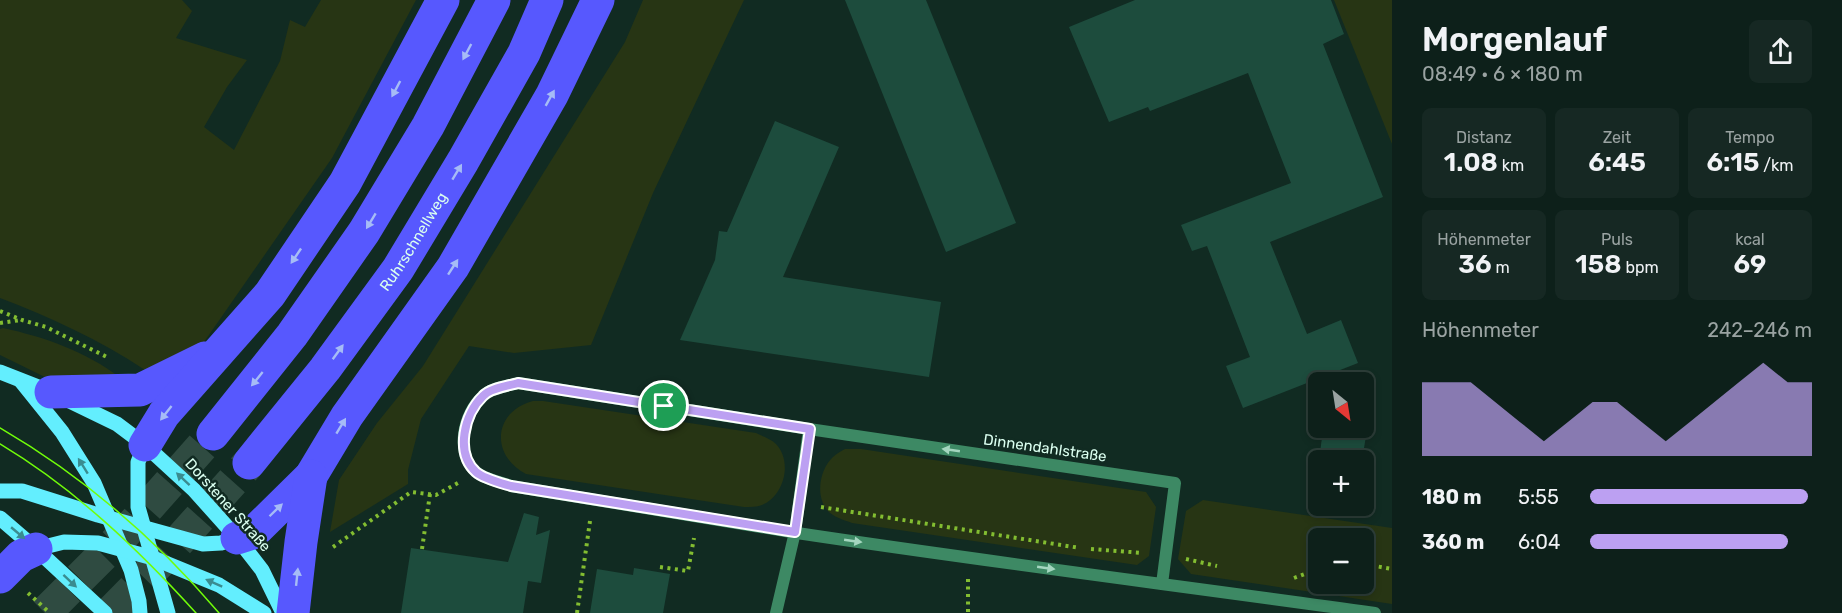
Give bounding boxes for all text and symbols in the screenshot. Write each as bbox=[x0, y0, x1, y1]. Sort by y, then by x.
text: Morgenlauf bbox=[1422, 20, 1607, 59]
button: share bbox=[1749, 20, 1812, 83]
one-way arrow bbox=[463, 43, 473, 61]
text: 08:49 · 6 × 180 m bbox=[1422, 62, 1583, 86]
one-way arrow bbox=[391, 80, 401, 97]
one-way arrow bbox=[545, 89, 555, 106]
text: Distanz bbox=[1456, 128, 1512, 147]
text: Zeit bbox=[1603, 128, 1631, 147]
text: Tempo bbox=[1725, 128, 1775, 147]
text: 1.08 bbox=[1444, 147, 1498, 178]
text: 6:45 bbox=[1588, 147, 1646, 178]
text: 6:15 bbox=[1707, 147, 1759, 178]
text: km bbox=[1498, 156, 1524, 175]
text: /km bbox=[1759, 156, 1793, 175]
one-way arrow bbox=[451, 164, 462, 180]
street label: Ruhrschnellweg bbox=[376, 189, 451, 295]
one-way arrow bbox=[366, 213, 376, 230]
text: Höhenmeter bbox=[1437, 230, 1531, 249]
text: Puls bbox=[1601, 230, 1633, 249]
text: kcal bbox=[1735, 230, 1765, 249]
one-way arrow bbox=[291, 248, 302, 264]
text: 36 bbox=[1458, 249, 1492, 280]
text: 158 bbox=[1575, 249, 1622, 280]
text: 69 bbox=[1734, 249, 1766, 280]
text: m bbox=[1492, 258, 1510, 277]
text: bpm bbox=[1622, 258, 1659, 277]
one-way arrow bbox=[447, 259, 458, 275]
text: Höhenmeter bbox=[1422, 318, 1539, 342]
text: 242–246 m bbox=[1707, 318, 1812, 342]
one-way arrow bbox=[332, 344, 344, 360]
one-way arrow bbox=[251, 372, 263, 387]
north arrow bbox=[1308, 372, 1374, 438]
map controls bbox=[1308, 372, 1374, 594]
pin bbox=[638, 380, 689, 431]
icon: arrive bbox=[647, 389, 680, 422]
one-way arrow bbox=[160, 405, 173, 421]
one-way arrow bbox=[336, 417, 346, 434]
street label: Dinnendahlstraße bbox=[982, 430, 1108, 466]
one-way arrow bbox=[942, 445, 961, 454]
button: + bbox=[1308, 450, 1374, 516]
street label: Dorstener Straße bbox=[181, 455, 275, 555]
one-way arrow bbox=[78, 458, 89, 474]
one-way arrow bbox=[176, 473, 190, 487]
text: 180 m bbox=[1422, 485, 1482, 509]
text: 5:55 bbox=[1518, 485, 1559, 509]
one-way arrow bbox=[268, 504, 282, 518]
one-way arrow bbox=[10, 527, 26, 540]
button: − bbox=[1308, 528, 1374, 594]
text: 360 m bbox=[1422, 530, 1484, 554]
text: 6:04 bbox=[1518, 530, 1560, 554]
one-way arrow bbox=[844, 536, 863, 545]
one-way arrow bbox=[1037, 563, 1056, 572]
one-way arrow bbox=[292, 568, 302, 587]
one-way arrow bbox=[63, 574, 78, 588]
one-way arrow bbox=[205, 579, 222, 588]

